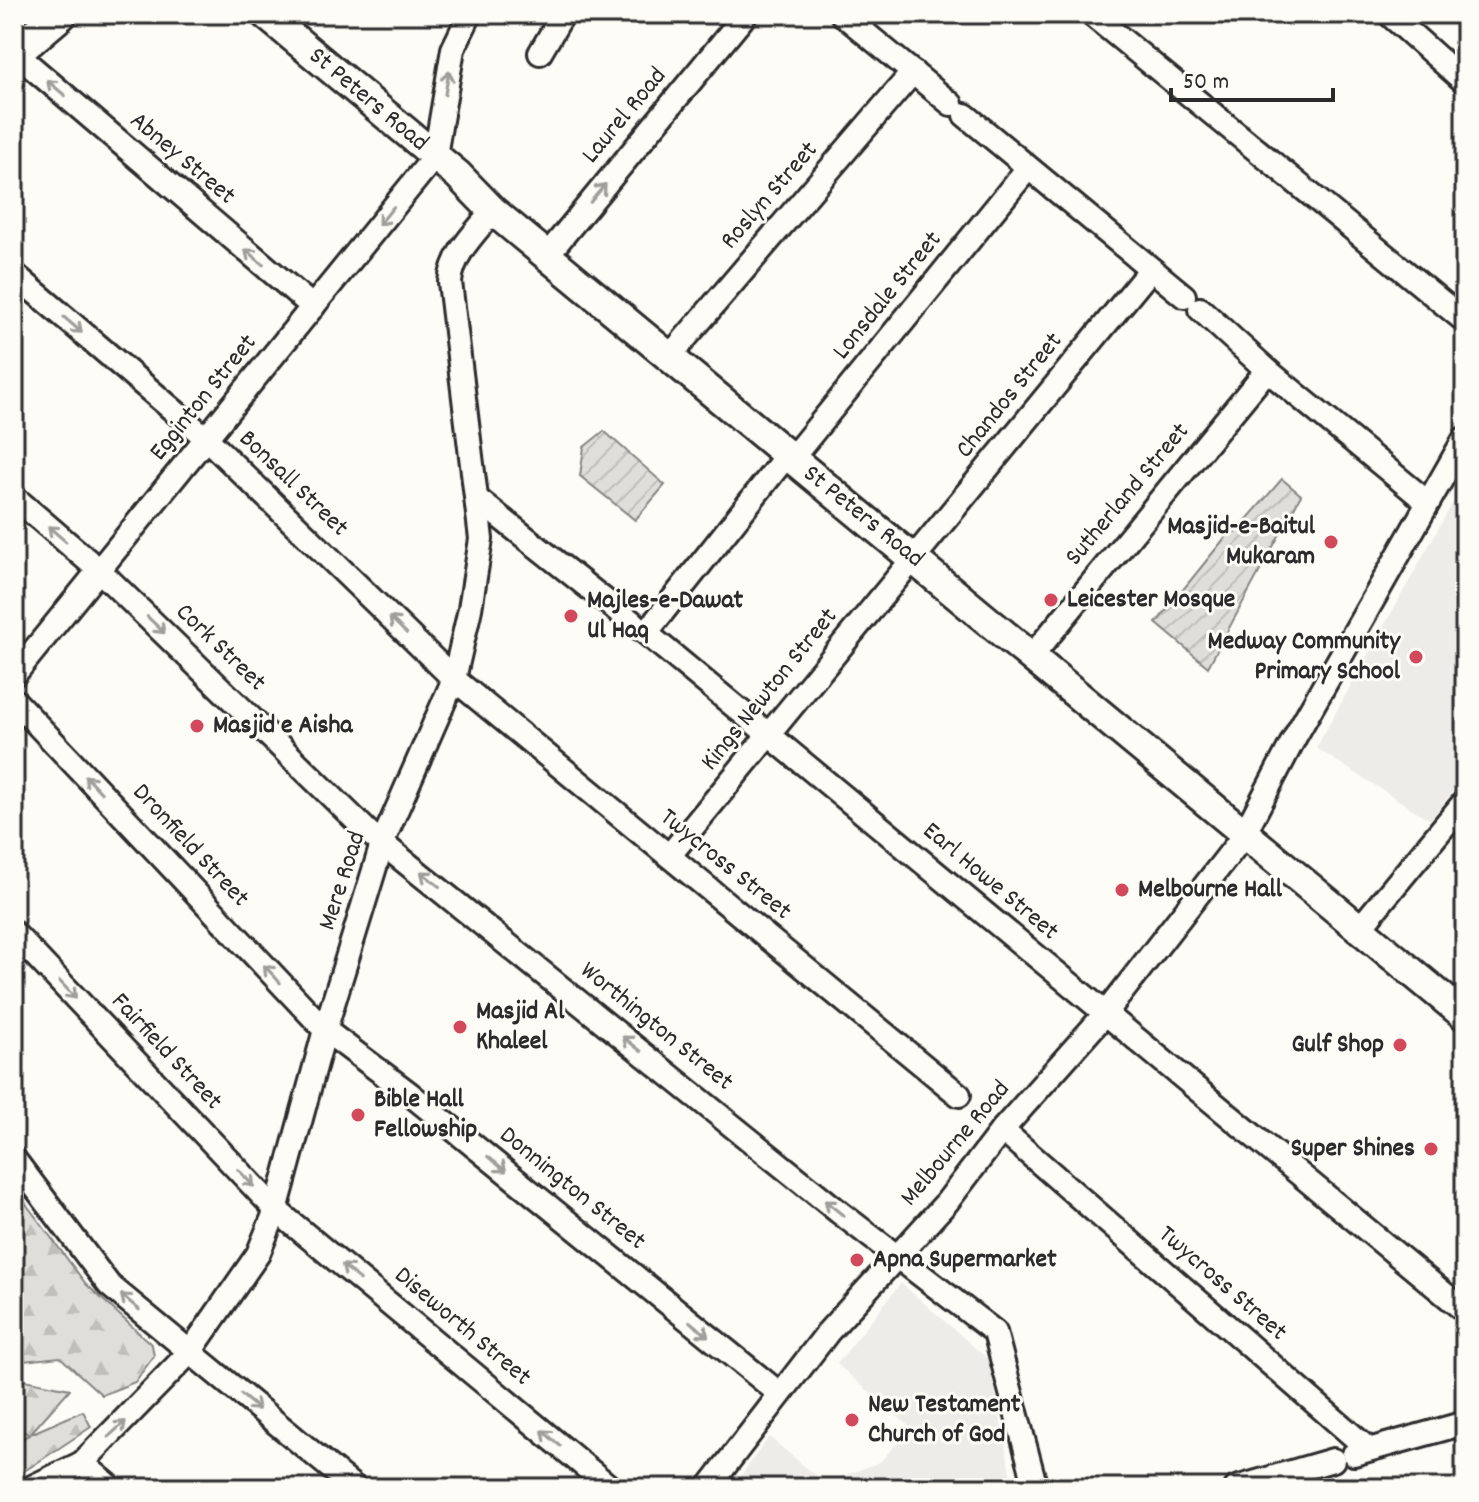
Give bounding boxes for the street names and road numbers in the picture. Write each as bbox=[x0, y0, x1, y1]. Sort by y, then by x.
street label: St Peters Road bbox=[300, 39, 436, 161]
street label: Laurel Road bbox=[574, 60, 676, 172]
street label: Abney Street bbox=[121, 104, 243, 215]
street label: Roslyn Street bbox=[712, 133, 828, 258]
street label: Lonsdale Street bbox=[824, 223, 952, 368]
street label: Chandos Street bbox=[948, 325, 1073, 467]
street label: Egginton Street bbox=[141, 326, 267, 469]
street label: Sutherland Street bbox=[1057, 415, 1199, 575]
street label: Bonsall Street bbox=[230, 422, 357, 546]
street label: St Peters Road bbox=[794, 457, 932, 577]
street label: Cork Street bbox=[166, 595, 274, 701]
street label: Kings Newton Street bbox=[693, 600, 848, 780]
street label: Dronfield Street bbox=[123, 776, 258, 917]
street label: Twycross Street bbox=[651, 800, 799, 930]
street label: Earl Howe Street bbox=[914, 814, 1067, 950]
street label: Mere Road bbox=[310, 827, 376, 935]
street label: Worthington Street bbox=[571, 953, 741, 1101]
street label: Fairfield Street bbox=[102, 985, 231, 1119]
street label: Melbourne Road bbox=[892, 1073, 1020, 1215]
street label: Donnington Street bbox=[491, 1118, 654, 1260]
street label: Twycross Street bbox=[1149, 1217, 1295, 1351]
street label: Diseworth Street bbox=[385, 1258, 539, 1396]

